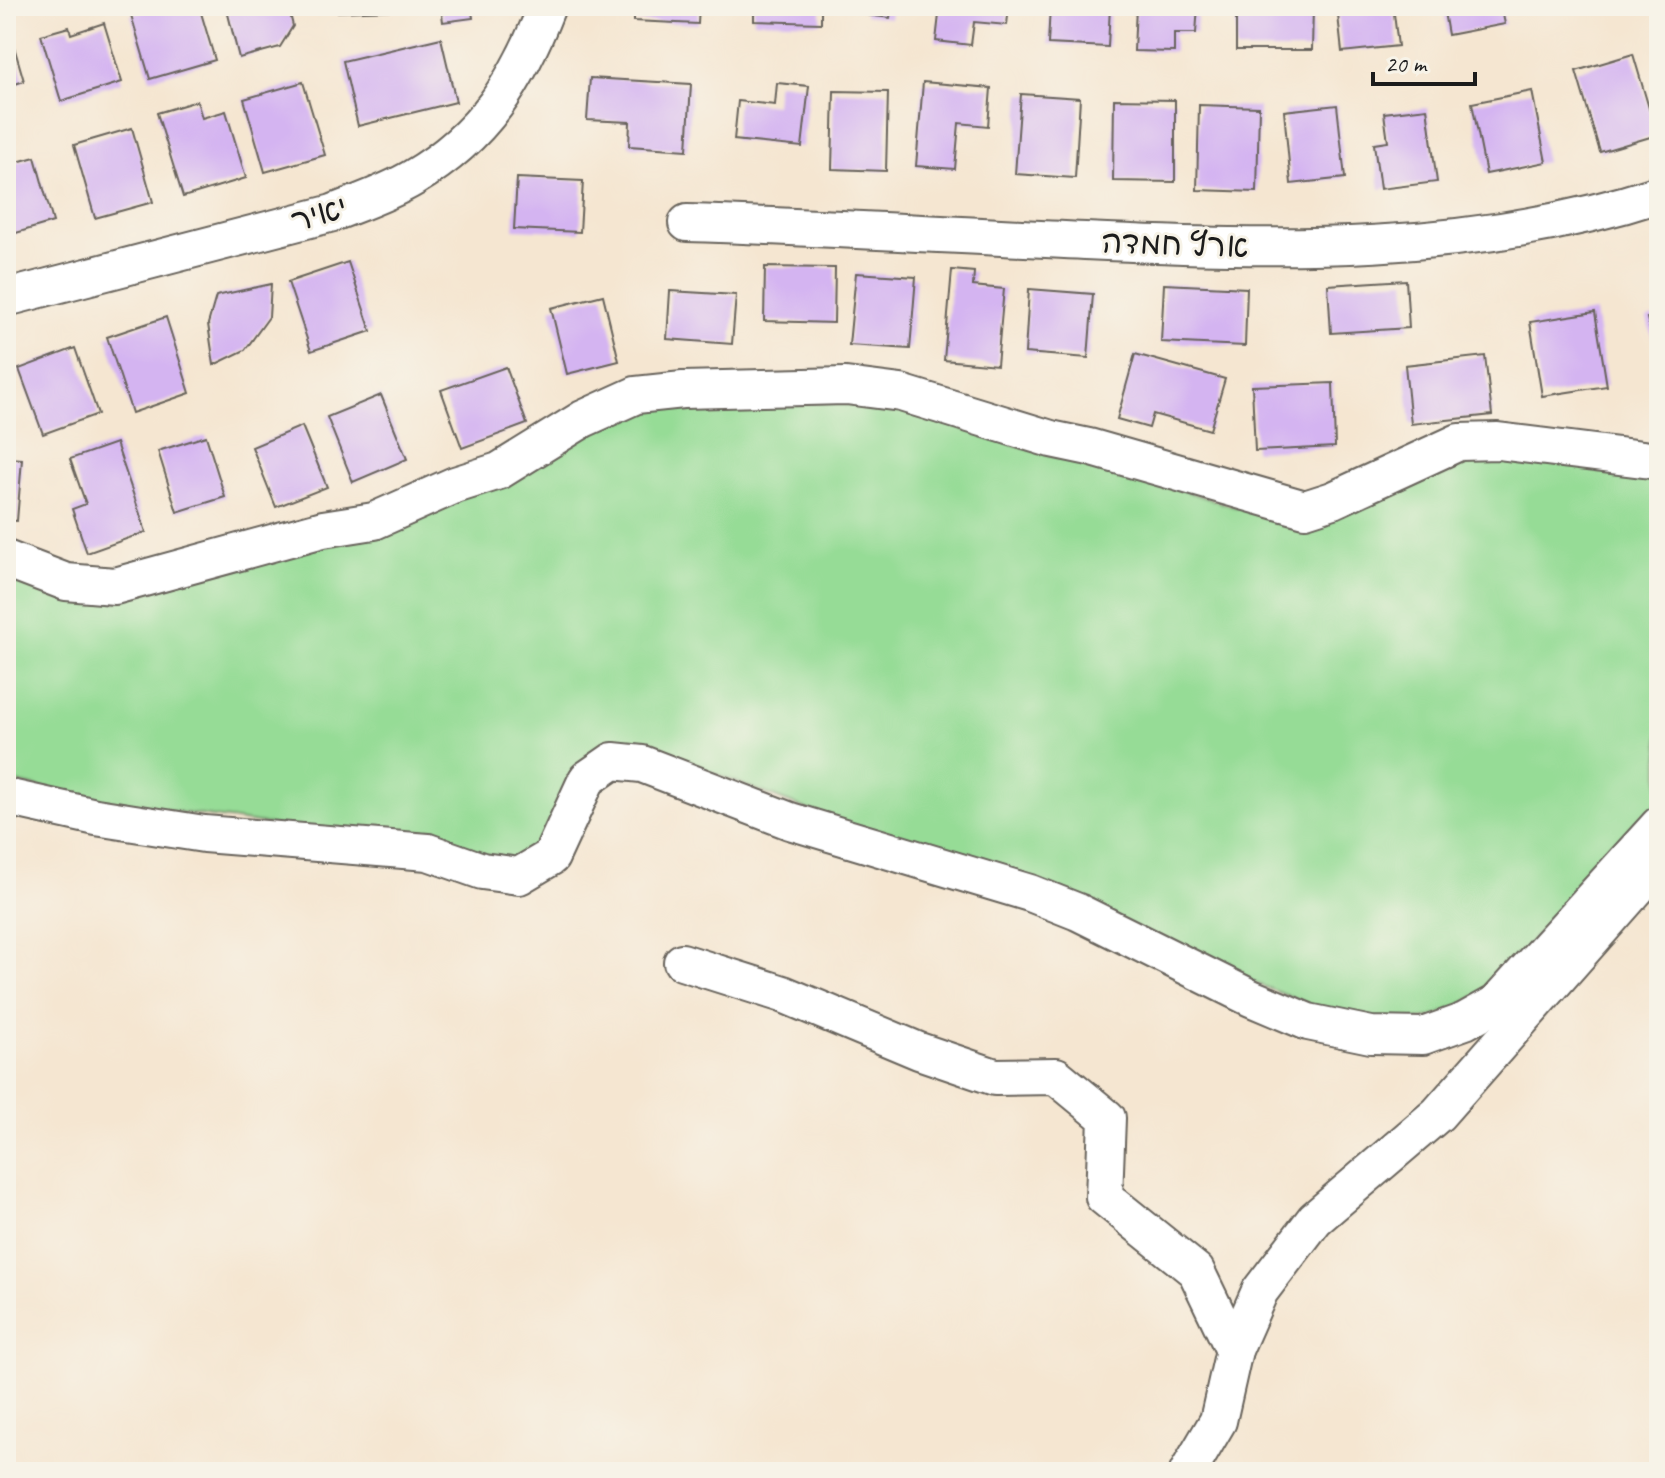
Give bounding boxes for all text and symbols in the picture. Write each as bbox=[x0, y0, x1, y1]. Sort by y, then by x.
scale bar bbox=[1373, 36, 1475, 86]
text: 20 m bbox=[1385, 49, 1428, 79]
street label: יאיר bbox=[286, 186, 352, 242]
street label: ארץ חמדה bbox=[1101, 221, 1249, 267]

